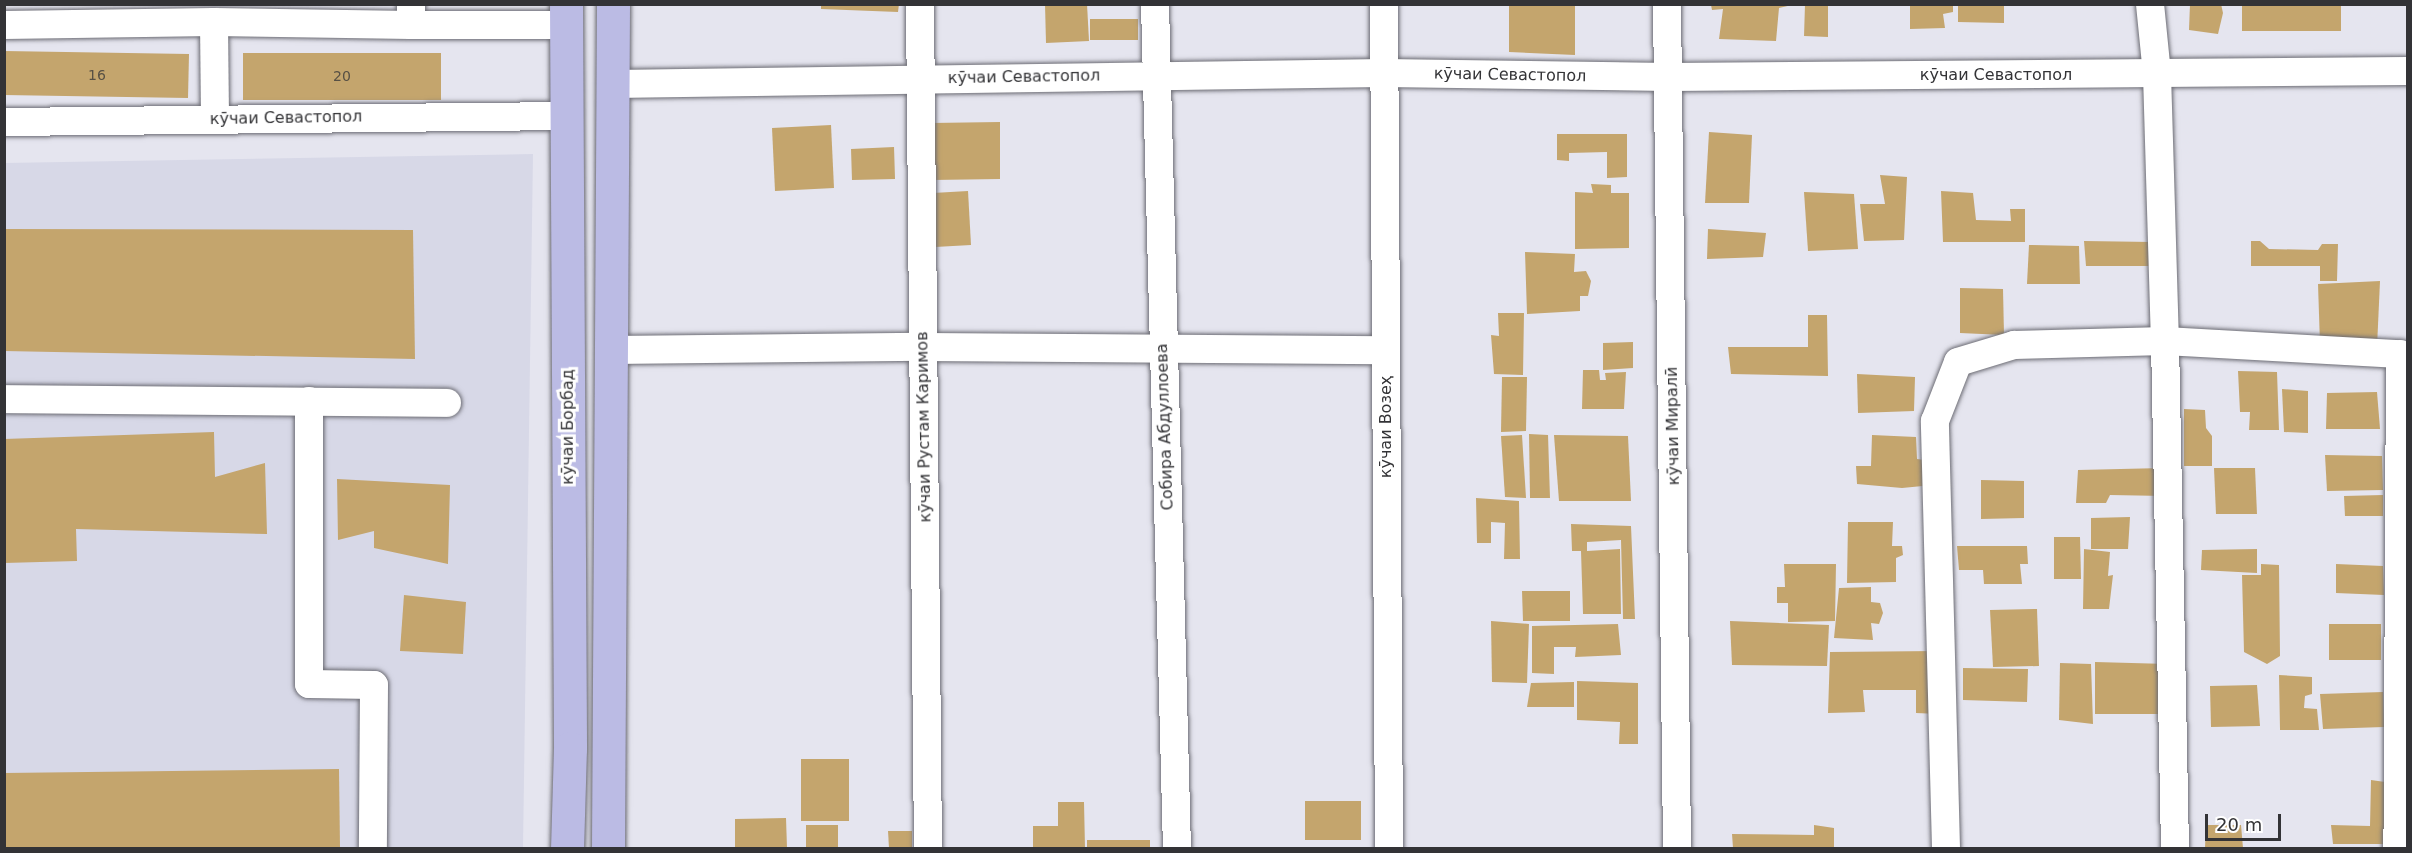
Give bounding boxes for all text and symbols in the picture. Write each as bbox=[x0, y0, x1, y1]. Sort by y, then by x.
street label: кӯчаи Севастопол bbox=[1434, 64, 1586, 86]
street label: кӯчаи Севастопол bbox=[1920, 65, 2072, 85]
street label: кӯчаи Севастопол bbox=[948, 66, 1100, 88]
house number: 16 bbox=[88, 67, 106, 83]
house number: 20 bbox=[333, 68, 351, 84]
street label: кӯчаи Севастопол bbox=[210, 107, 362, 129]
street label: кӯчаи Рустам Каримов bbox=[913, 331, 935, 523]
street label: Собира Абдуллоева bbox=[1152, 343, 1178, 511]
street label: кӯчаи Миралӣ bbox=[1662, 367, 1684, 485]
street label: кӯчаи Борбад bbox=[558, 369, 578, 485]
street label: кӯчаи Возеҳ bbox=[1376, 376, 1396, 478]
scale bar bbox=[2208, 802, 2284, 840]
text: 20 m bbox=[2216, 814, 2262, 835]

